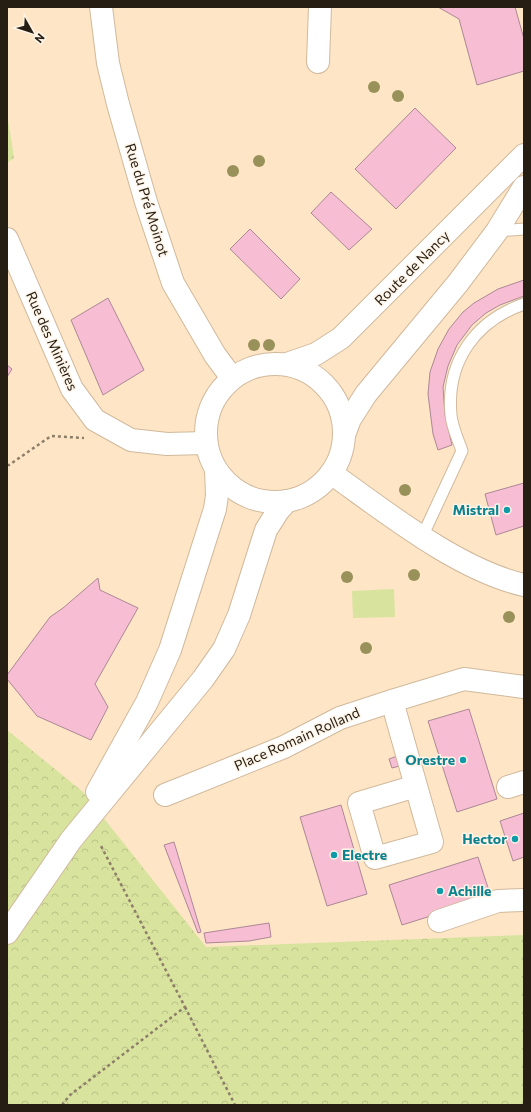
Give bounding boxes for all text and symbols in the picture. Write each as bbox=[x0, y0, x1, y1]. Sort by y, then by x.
north arrow bbox=[12, 12, 52, 52]
text: N bbox=[33, 31, 48, 46]
street label: Rue du Pré Moinot bbox=[122, 141, 173, 259]
street label: Route de Nancy bbox=[371, 227, 453, 309]
street label: Rue des Minières bbox=[23, 289, 82, 393]
place label: Mistral bbox=[452, 501, 499, 518]
marker: Mistral bbox=[502, 505, 512, 515]
street label: Place Romain Rolland bbox=[231, 703, 362, 774]
place label: Orestre bbox=[405, 751, 455, 768]
marker: Orestre bbox=[458, 755, 468, 765]
place label: Hector bbox=[462, 830, 507, 847]
marker: Hector bbox=[510, 834, 520, 844]
place label: Electre bbox=[342, 846, 387, 863]
marker: Electre bbox=[329, 850, 339, 860]
place label: Achille bbox=[448, 882, 491, 899]
marker: Achille bbox=[435, 886, 445, 896]

